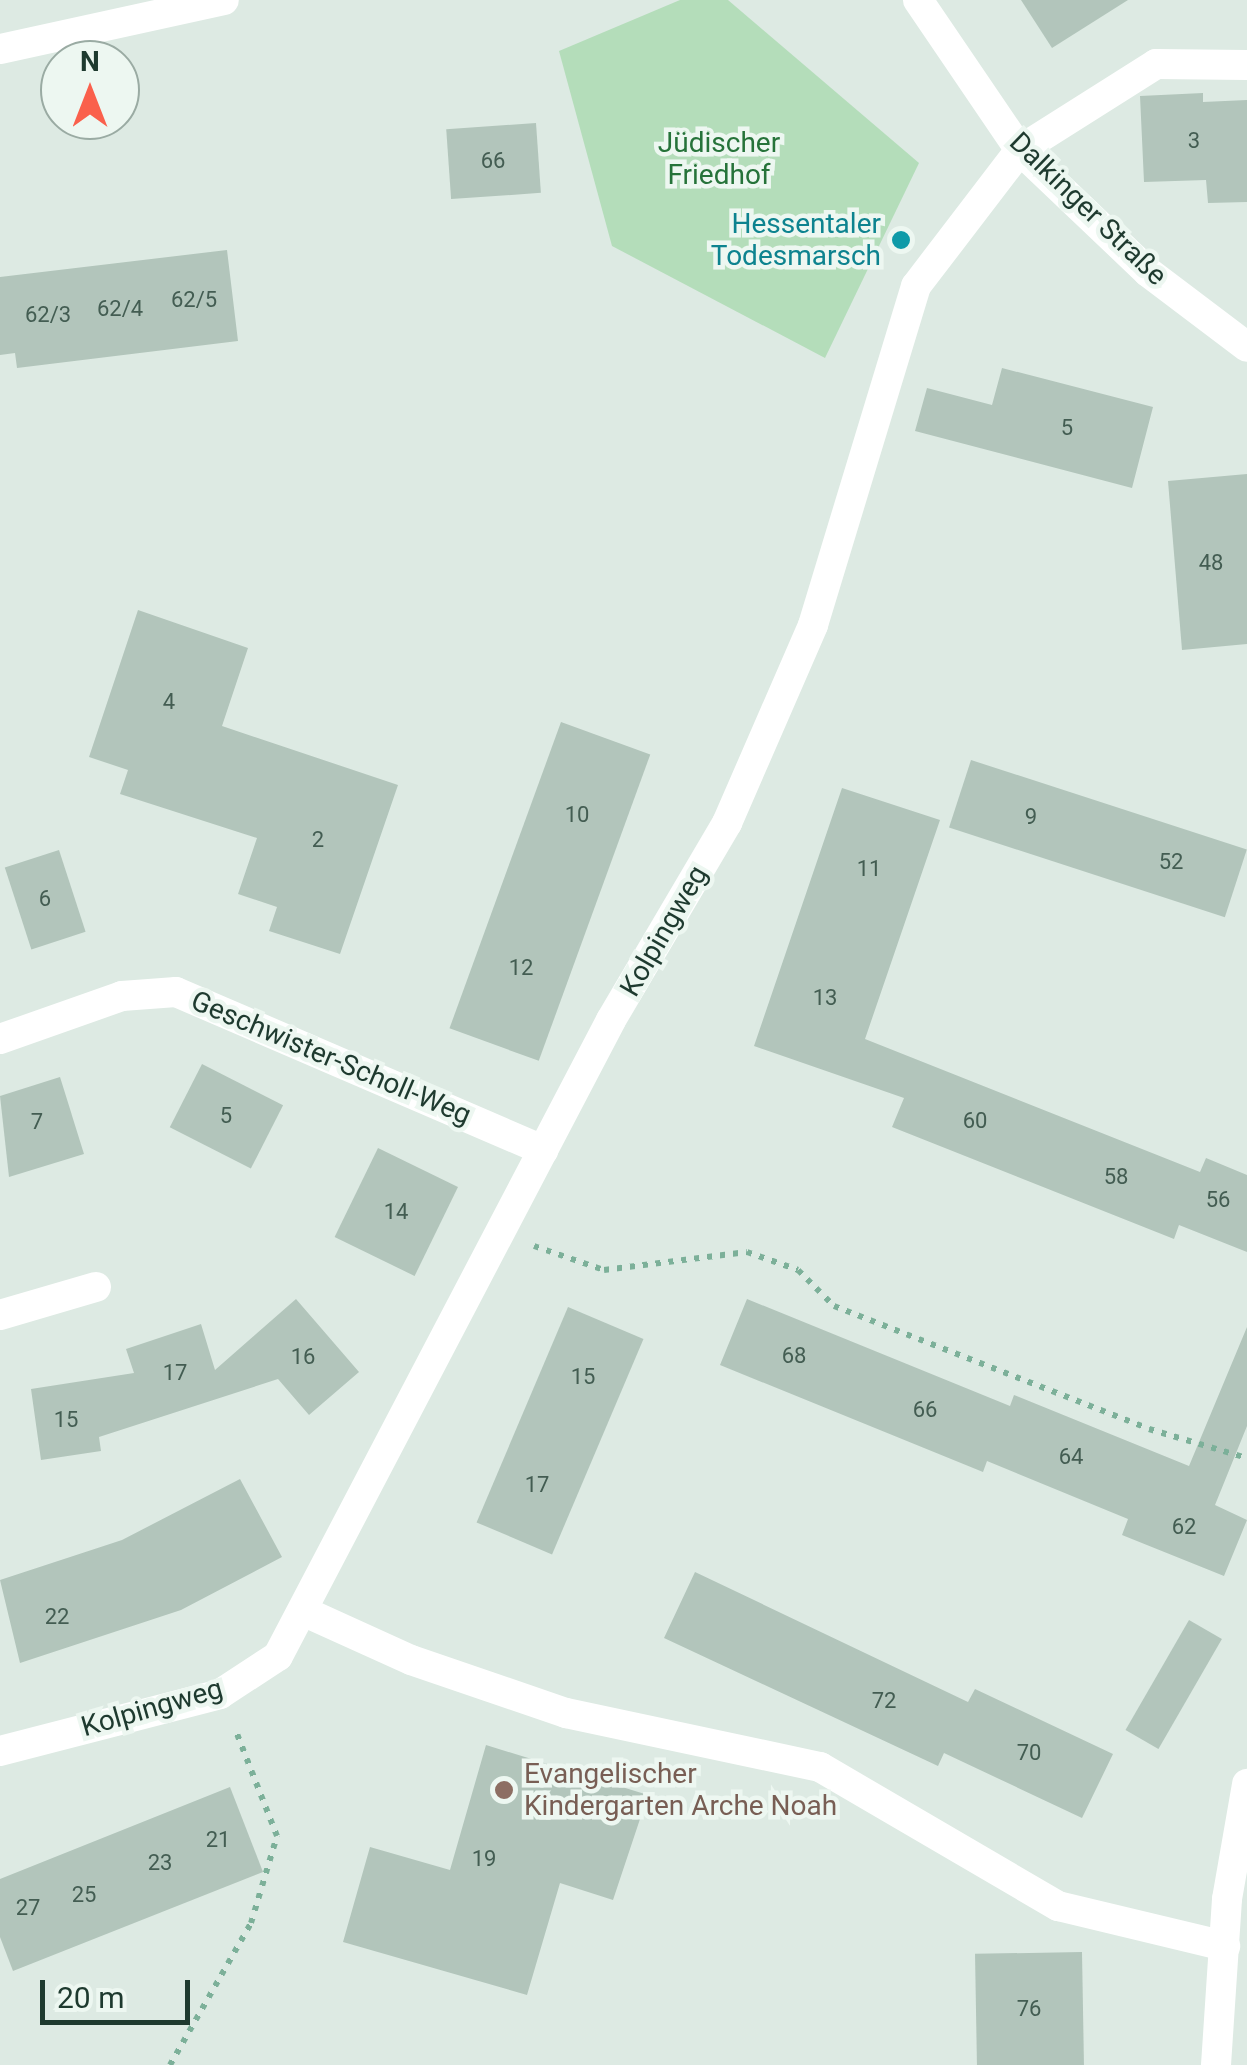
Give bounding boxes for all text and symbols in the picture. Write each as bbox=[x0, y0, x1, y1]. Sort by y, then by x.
north arrow bbox=[40, 40, 140, 140]
text: N bbox=[80, 45, 100, 78]
park label: Jüdischer Friedhof bbox=[658, 126, 780, 192]
street label: Dalkinger Straße bbox=[1002, 126, 1174, 292]
house number: 3 bbox=[1188, 128, 1200, 154]
house number: 66 bbox=[481, 148, 505, 174]
place label: Hessentaler Todesmarsch bbox=[711, 207, 881, 273]
marker: Hessentaler Todesmarsch bbox=[890, 229, 912, 251]
house number: 62/5 bbox=[171, 287, 217, 313]
house number: 62/4 bbox=[97, 296, 143, 322]
house number: 62/3 bbox=[25, 302, 71, 328]
house number: 5 bbox=[1061, 415, 1073, 441]
house number: 48 bbox=[1199, 550, 1223, 576]
house number: 4 bbox=[163, 689, 175, 715]
house number: 10 bbox=[565, 802, 589, 828]
house number: 9 bbox=[1025, 804, 1037, 830]
house number: 2 bbox=[312, 827, 324, 853]
house number: 52 bbox=[1159, 849, 1183, 875]
house number: 11 bbox=[857, 856, 881, 882]
street label: Kolpingweg bbox=[613, 860, 715, 1002]
house number: 6 bbox=[39, 886, 51, 912]
house number: 12 bbox=[509, 955, 533, 981]
street label: Geschwister-Scholl-Weg bbox=[186, 984, 476, 1132]
house number: 13 bbox=[813, 985, 837, 1011]
house number: 5 bbox=[220, 1103, 232, 1129]
house number: 60 bbox=[963, 1108, 987, 1134]
house number: 7 bbox=[31, 1109, 43, 1135]
house number: 58 bbox=[1104, 1164, 1128, 1190]
house number: 56 bbox=[1206, 1187, 1230, 1213]
house number: 14 bbox=[384, 1199, 408, 1225]
house number: 68 bbox=[782, 1343, 806, 1369]
house number: 16 bbox=[291, 1344, 315, 1370]
house number: 17 bbox=[163, 1360, 187, 1386]
house number: 15 bbox=[571, 1364, 595, 1390]
house number: 66 bbox=[913, 1397, 937, 1423]
house number: 15 bbox=[54, 1407, 78, 1433]
house number: 64 bbox=[1059, 1444, 1083, 1470]
house number: 17 bbox=[525, 1472, 549, 1498]
house number: 62 bbox=[1172, 1514, 1196, 1540]
house number: 22 bbox=[45, 1604, 69, 1630]
street label: Kolpingweg bbox=[78, 1672, 226, 1744]
house number: 72 bbox=[872, 1688, 896, 1714]
house number: 70 bbox=[1017, 1740, 1041, 1766]
place label: Evangelischer Kindergarten Arche Noah bbox=[524, 1757, 837, 1823]
marker: Evangelischer Kindergarten Arche Noah bbox=[493, 1779, 515, 1801]
house number: 21 bbox=[206, 1827, 230, 1853]
house number: 19 bbox=[472, 1846, 496, 1872]
house number: 23 bbox=[148, 1850, 172, 1876]
house number: 25 bbox=[72, 1882, 96, 1908]
house number: 27 bbox=[16, 1895, 40, 1921]
scale bar bbox=[45, 1960, 195, 2022]
text: 20 m bbox=[57, 1980, 124, 2015]
house number: 76 bbox=[1017, 1996, 1041, 2022]

